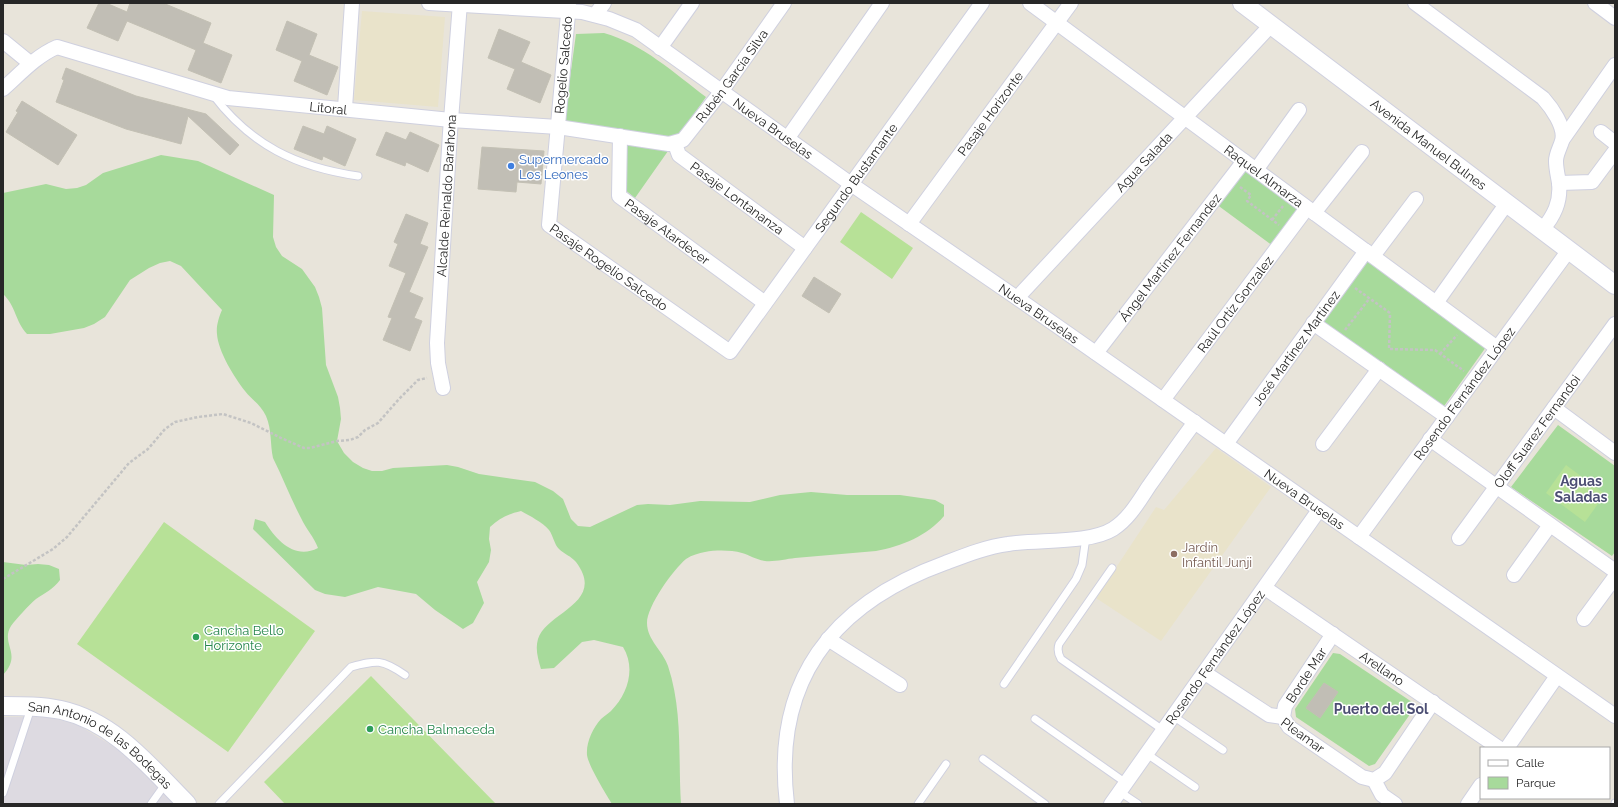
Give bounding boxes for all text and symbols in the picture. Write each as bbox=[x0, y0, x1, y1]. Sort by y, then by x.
street label: Rogelio Salcedo bbox=[552, 15, 575, 115]
street label: Rubén García Silva bbox=[693, 26, 771, 126]
street label: Pasaje Horizonte bbox=[955, 69, 1026, 159]
street label: Nueva Bruselas bbox=[730, 95, 816, 162]
street label: Avenida Manuel Bulnes bbox=[1368, 96, 1489, 193]
street label: Litoral bbox=[309, 99, 348, 118]
street label: Alcalde Reinaldo Barahona bbox=[434, 114, 459, 278]
street label: Segundo Bustamante bbox=[812, 120, 901, 235]
street label: Agua Salada bbox=[1113, 129, 1175, 195]
street label: Raquel Almarza bbox=[1221, 142, 1306, 210]
place label: Supermercado Los Leones bbox=[519, 152, 609, 182]
street label: Pasaje Lontananza bbox=[687, 159, 787, 238]
marker: Supermercado Los Leones bbox=[506, 161, 516, 171]
street label: Ángel Martínez Fernandez bbox=[1116, 191, 1224, 324]
street label: Pasaje Atardecer bbox=[622, 196, 713, 268]
street label: Pasaje Rogelio Salcedo bbox=[547, 221, 671, 314]
street label: Raúl Ortíz Gonzalez bbox=[1194, 253, 1276, 355]
street label: Nueva Bruselas bbox=[996, 281, 1082, 347]
street label: José Martínez Martínez bbox=[1250, 288, 1343, 408]
street label: Rosendo Fernández López bbox=[1411, 324, 1518, 463]
street label: Oloff Suarez Fernandoi bbox=[1491, 372, 1583, 491]
street label: Nueva Bruselas bbox=[1261, 466, 1347, 533]
district label: Aguas Saladas bbox=[1554, 473, 1608, 505]
place label: Jardín Infantil Junji bbox=[1182, 540, 1252, 570]
marker: Jardín Infantil Junji bbox=[1169, 549, 1179, 559]
street label: Rosendo Fernández López bbox=[1163, 587, 1268, 727]
place label: Cancha Bello Horizonte bbox=[204, 623, 284, 653]
marker: Cancha Bello Horizonte bbox=[191, 632, 201, 642]
street label: Borde Mar bbox=[1283, 644, 1330, 706]
street label: Arellano bbox=[1357, 648, 1407, 689]
street label: San Antonio de las Bodegas bbox=[27, 699, 175, 792]
district label: Puerto del Sol bbox=[1334, 701, 1429, 717]
street label: Pleamar bbox=[1278, 715, 1328, 756]
place label: Cancha Balmaceda bbox=[378, 722, 495, 737]
marker: Cancha Balmaceda bbox=[365, 724, 375, 734]
legend bbox=[1480, 747, 1610, 799]
text: Calle bbox=[1516, 756, 1544, 770]
text: Parque bbox=[1516, 776, 1556, 790]

